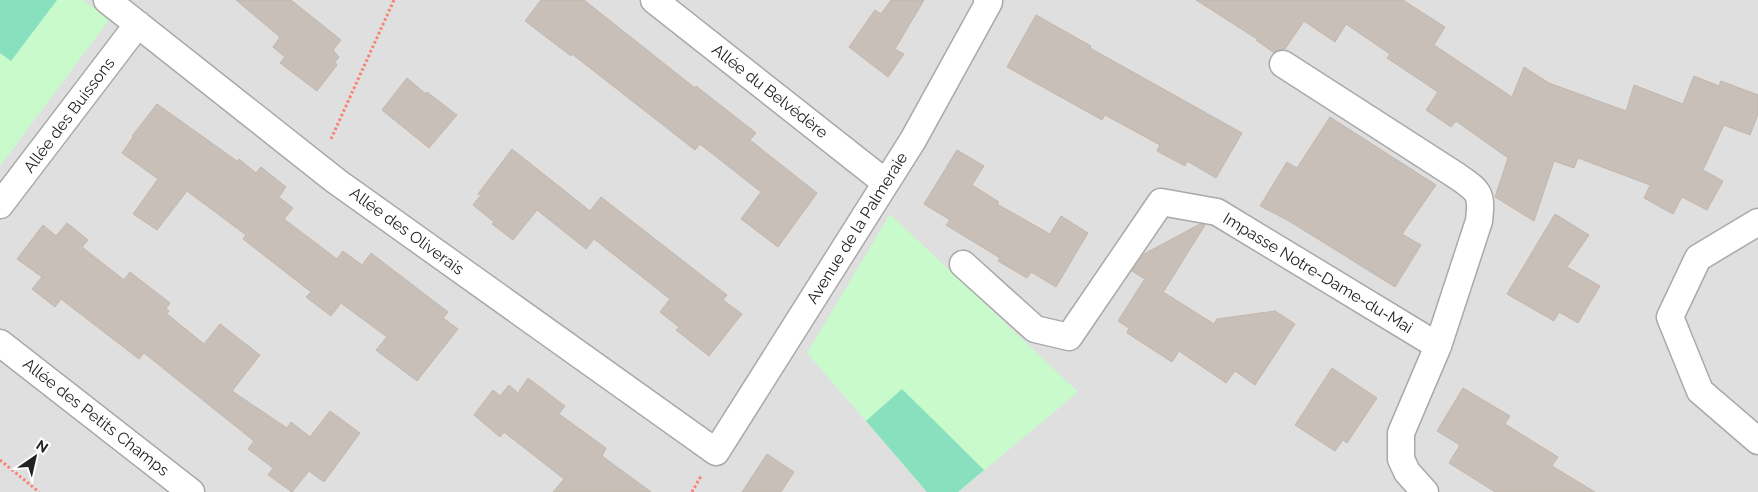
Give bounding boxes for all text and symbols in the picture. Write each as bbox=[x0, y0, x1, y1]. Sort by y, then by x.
street label: Allée du Belvédère bbox=[708, 40, 832, 142]
street label: Allée des Buissons bbox=[20, 53, 119, 176]
street label: Avenue de la Palmeraie bbox=[803, 149, 911, 307]
street label: Allée des Oliverais bbox=[346, 183, 468, 279]
street label: Impasse Notre-Dame-du-Mai bbox=[1220, 209, 1416, 337]
street label: Allée des Petits Champs bbox=[19, 354, 173, 480]
north arrow bbox=[10, 432, 60, 482]
text: N bbox=[33, 437, 51, 456]

